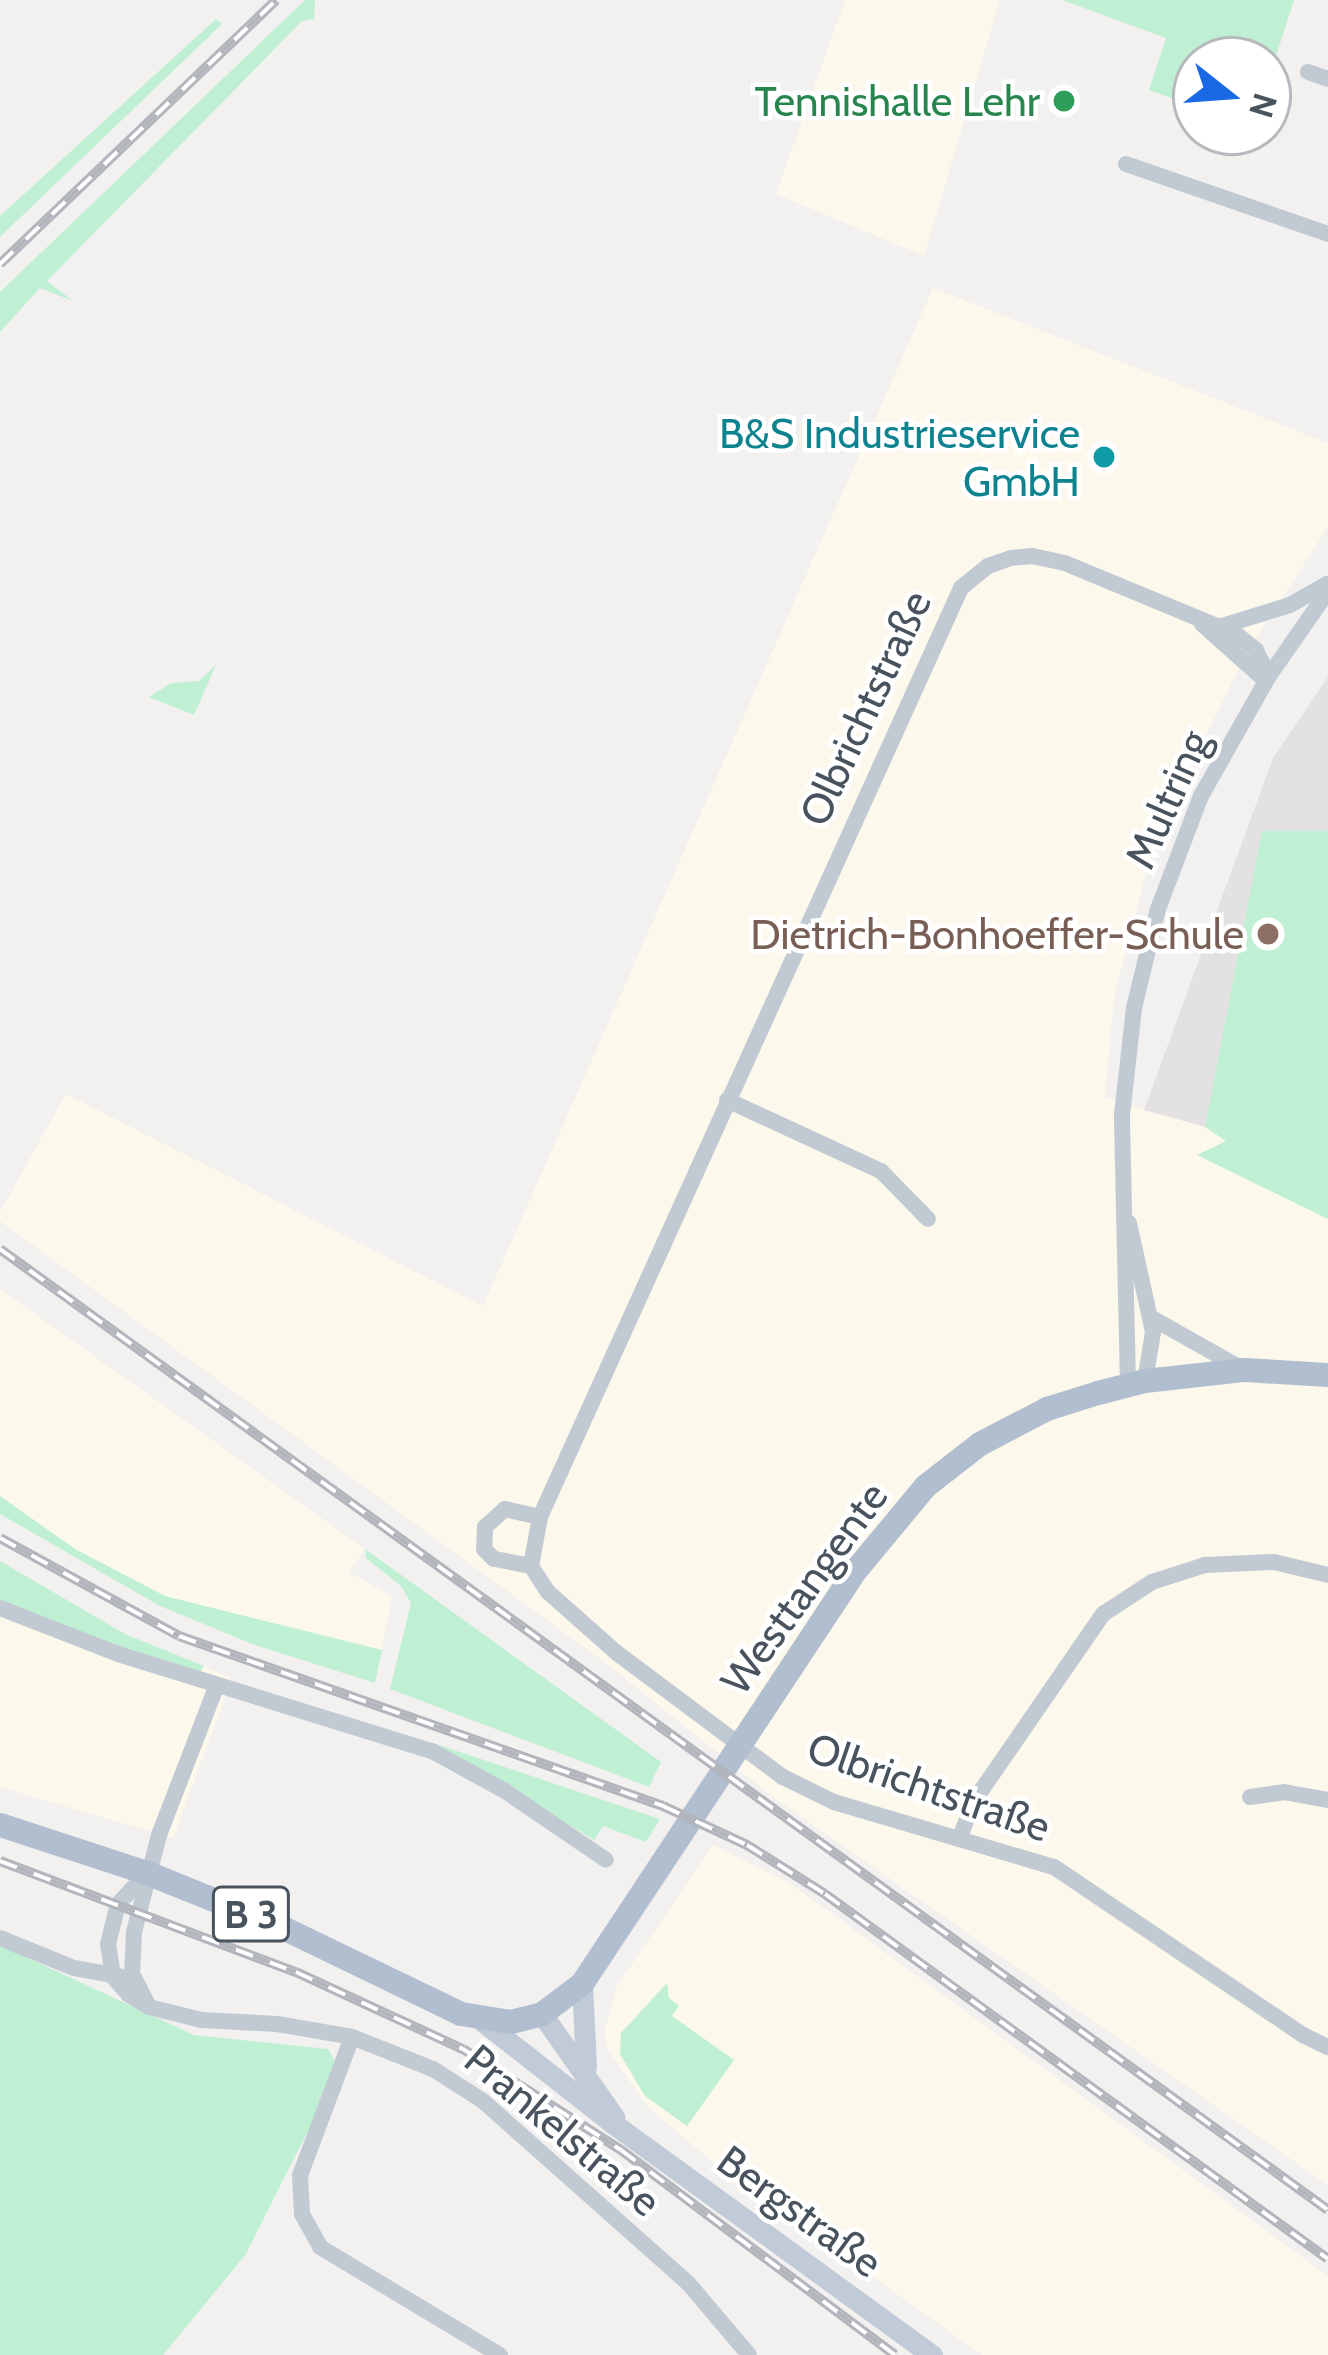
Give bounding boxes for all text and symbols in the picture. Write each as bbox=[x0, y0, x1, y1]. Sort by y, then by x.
north arrow bbox=[1172, 36, 1292, 156]
place label: Tennishalle Lehr bbox=[755, 76, 1040, 126]
marker: Tennishalle Lehr bbox=[1051, 88, 1077, 114]
text: N bbox=[1241, 89, 1286, 123]
place label: B&S Industrieservice GmbH bbox=[719, 408, 1080, 506]
marker: B&S Industrieservice GmbH bbox=[1091, 444, 1117, 470]
street label: Olbrichtstraße bbox=[789, 583, 941, 833]
street label: Multring bbox=[1114, 722, 1220, 876]
place label: Dietrich-Bonhoeffer-Schule bbox=[750, 909, 1244, 959]
marker: Dietrich-Bonhoeffer-Schule bbox=[1255, 921, 1281, 947]
street label: Westtangente bbox=[710, 1472, 898, 1704]
street label: Olbrichtstraße bbox=[801, 1722, 1057, 1852]
road number: B 3 bbox=[209, 1881, 293, 1947]
street label: Prankelstraße bbox=[455, 2034, 671, 2226]
street label: Bergstraße bbox=[708, 2135, 892, 2287]

